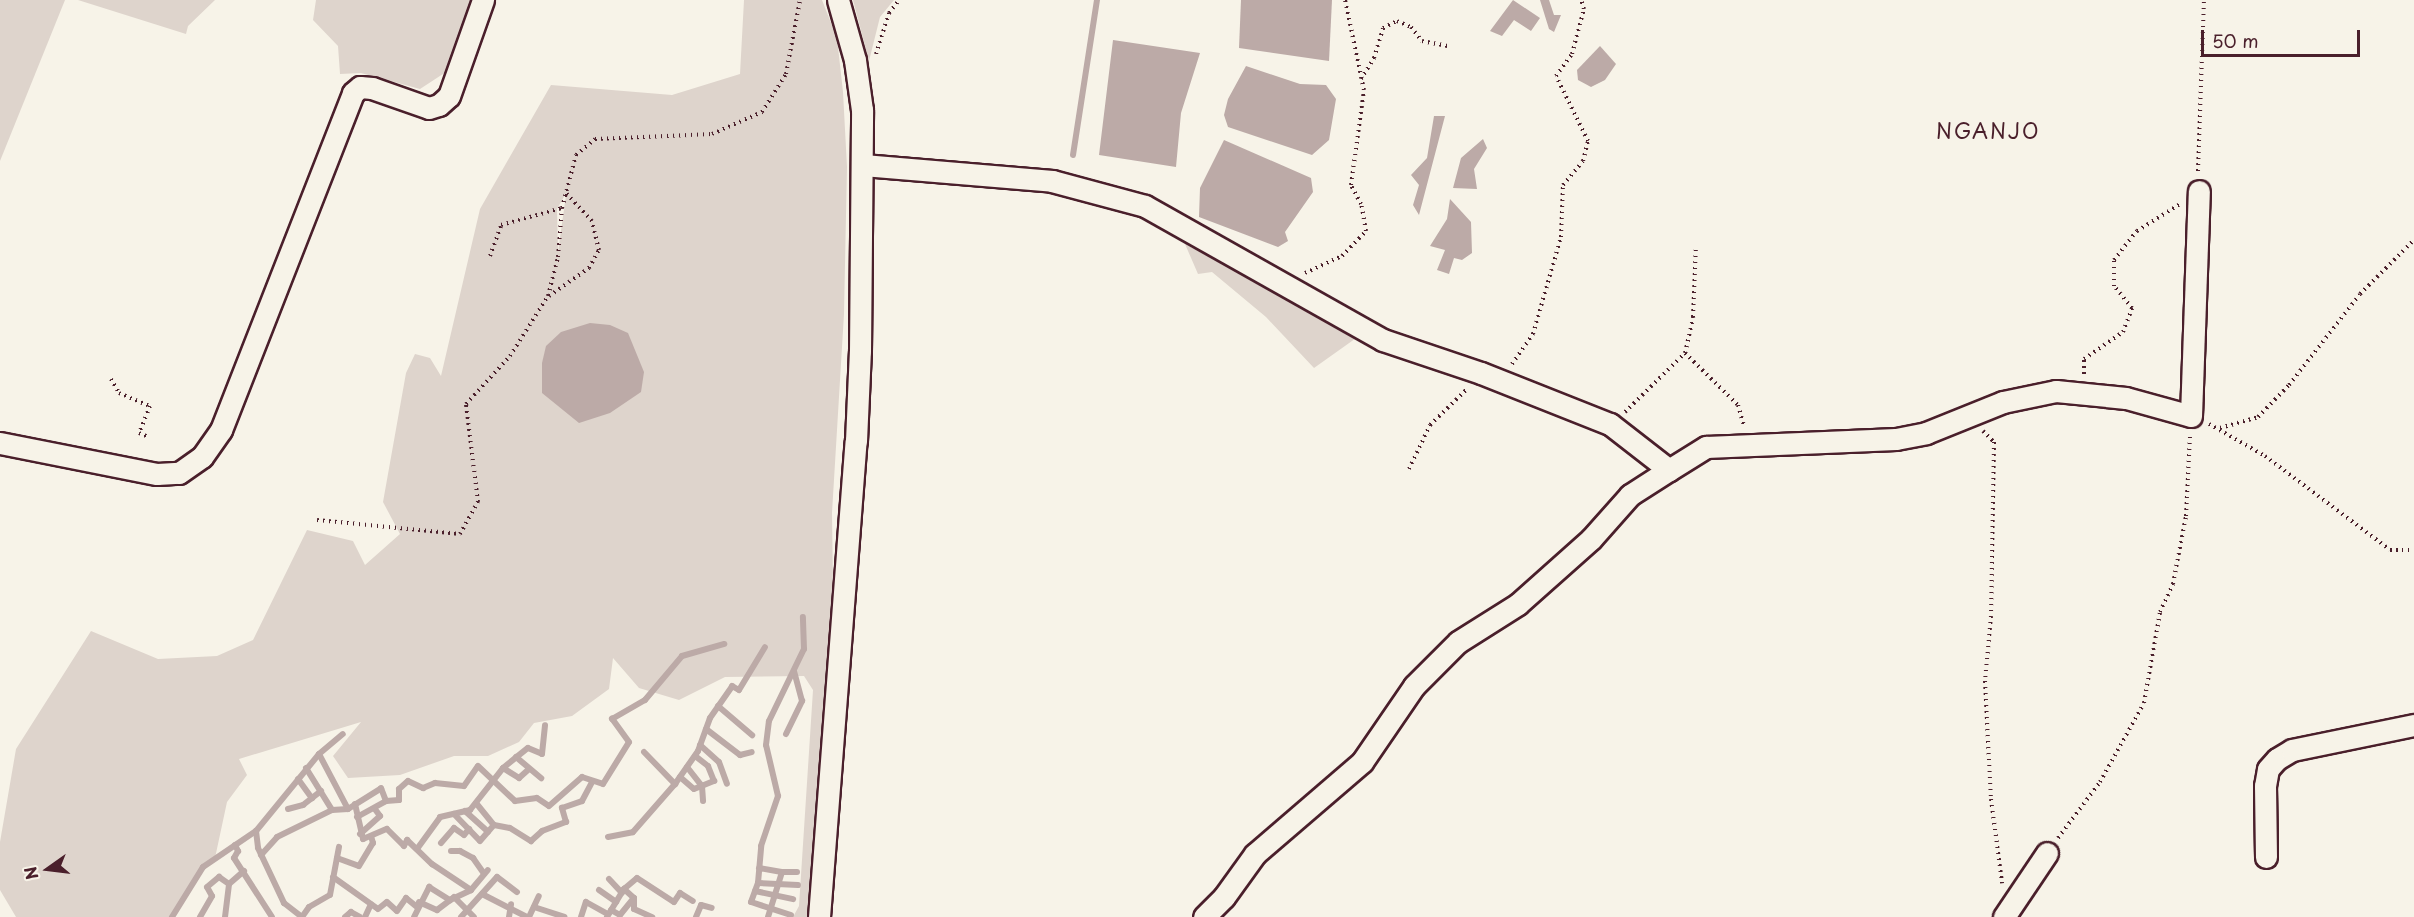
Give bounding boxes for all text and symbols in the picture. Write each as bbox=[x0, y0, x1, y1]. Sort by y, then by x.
scale bar bbox=[2204, 18, 2363, 56]
text: 50 m bbox=[2212, 27, 2259, 54]
district label: NGANJO bbox=[1936, 117, 2040, 143]
north arrow bbox=[18, 839, 78, 899]
text: N bbox=[17, 864, 44, 882]

